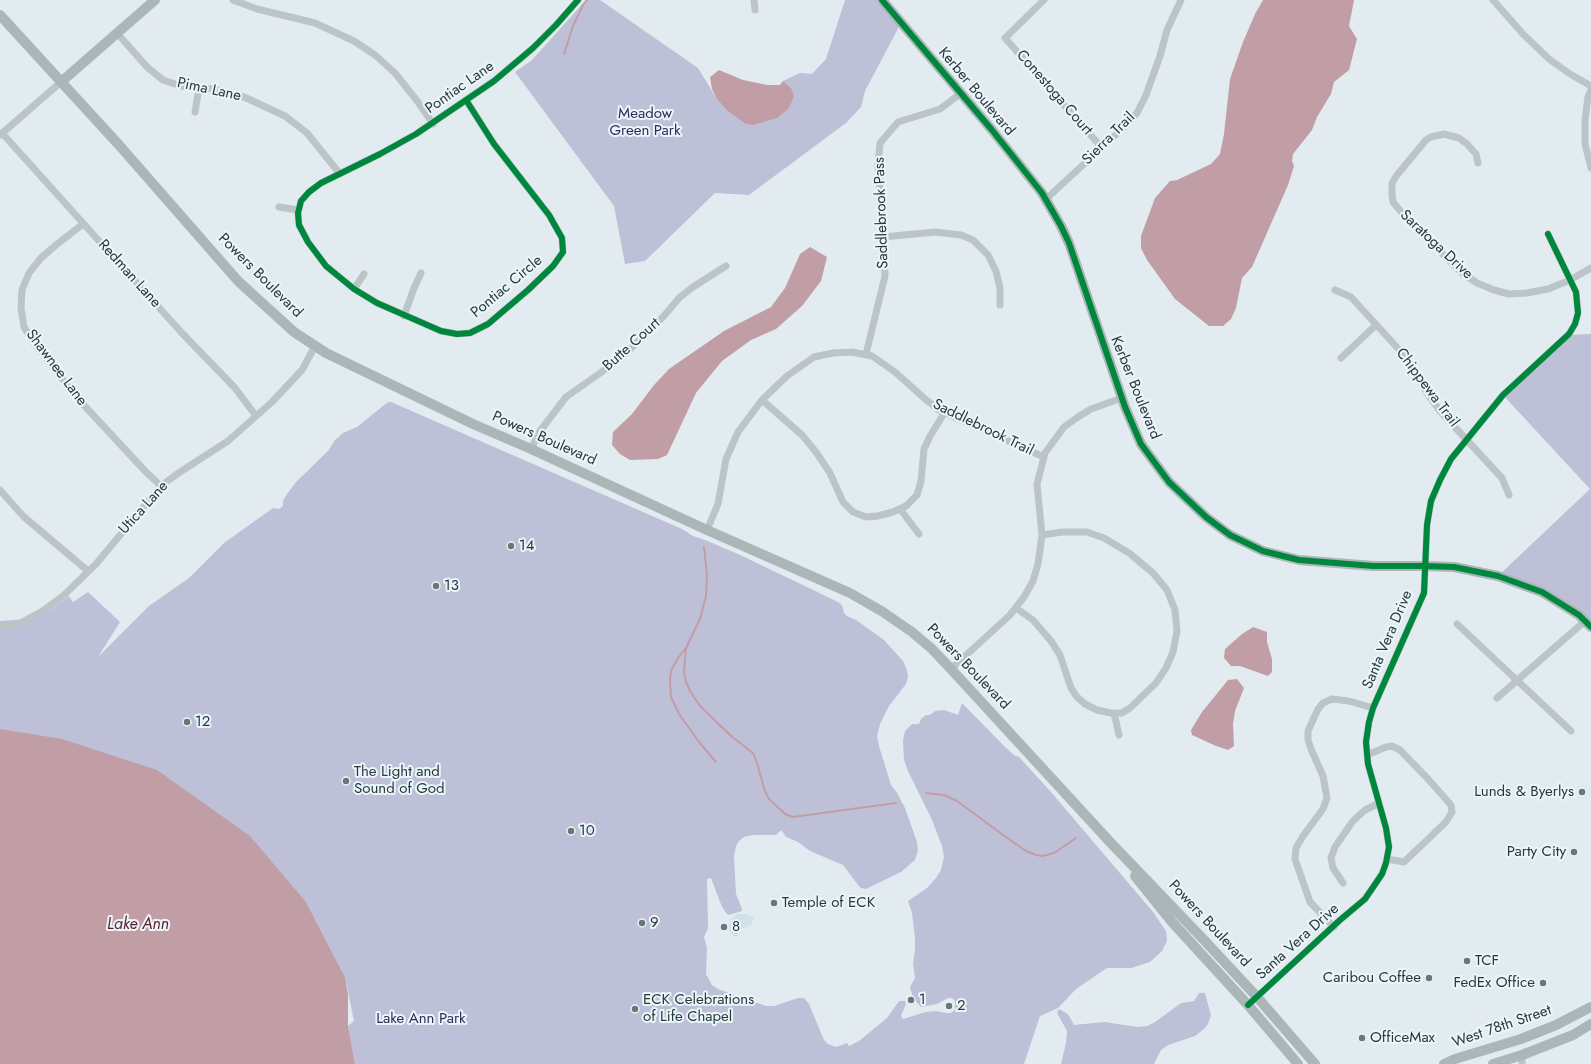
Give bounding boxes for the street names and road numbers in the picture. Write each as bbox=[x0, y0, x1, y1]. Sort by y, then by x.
street label: Kerber Boulevard bbox=[934, 44, 1018, 140]
street label: Conestoga Court bbox=[1012, 47, 1096, 139]
street label: Pontiac Lane bbox=[422, 58, 498, 118]
street label: Pima Lane bbox=[175, 74, 243, 106]
street label: Sierra Trail bbox=[1079, 109, 1139, 169]
street label: Saddlebrook Pass bbox=[871, 157, 893, 269]
street label: Saratoga Drive bbox=[1396, 207, 1476, 283]
street label: Powers Boulevard bbox=[214, 230, 306, 322]
street label: Redman Lane bbox=[94, 236, 164, 312]
street label: Pontiac Circle bbox=[468, 252, 546, 322]
street label: Butte Court bbox=[600, 315, 664, 375]
street label: Shawnee Lane bbox=[21, 326, 91, 410]
street label: Kerber Boulevard bbox=[1106, 334, 1164, 442]
street label: Chippewa Trail bbox=[1392, 345, 1462, 431]
street label: Saddlebrook Trail bbox=[930, 396, 1036, 460]
street label: Powers Boulevard bbox=[489, 408, 599, 470]
street label: Utica Lane bbox=[115, 478, 173, 538]
street label: Santa Vera Drive bbox=[1359, 588, 1417, 692]
street label: Powers Boulevard bbox=[923, 620, 1013, 714]
street label: Powers Boulevard bbox=[1164, 877, 1254, 971]
street label: Santa Vera Drive bbox=[1253, 900, 1343, 984]
street label: West 78th Street bbox=[1450, 1002, 1554, 1052]

